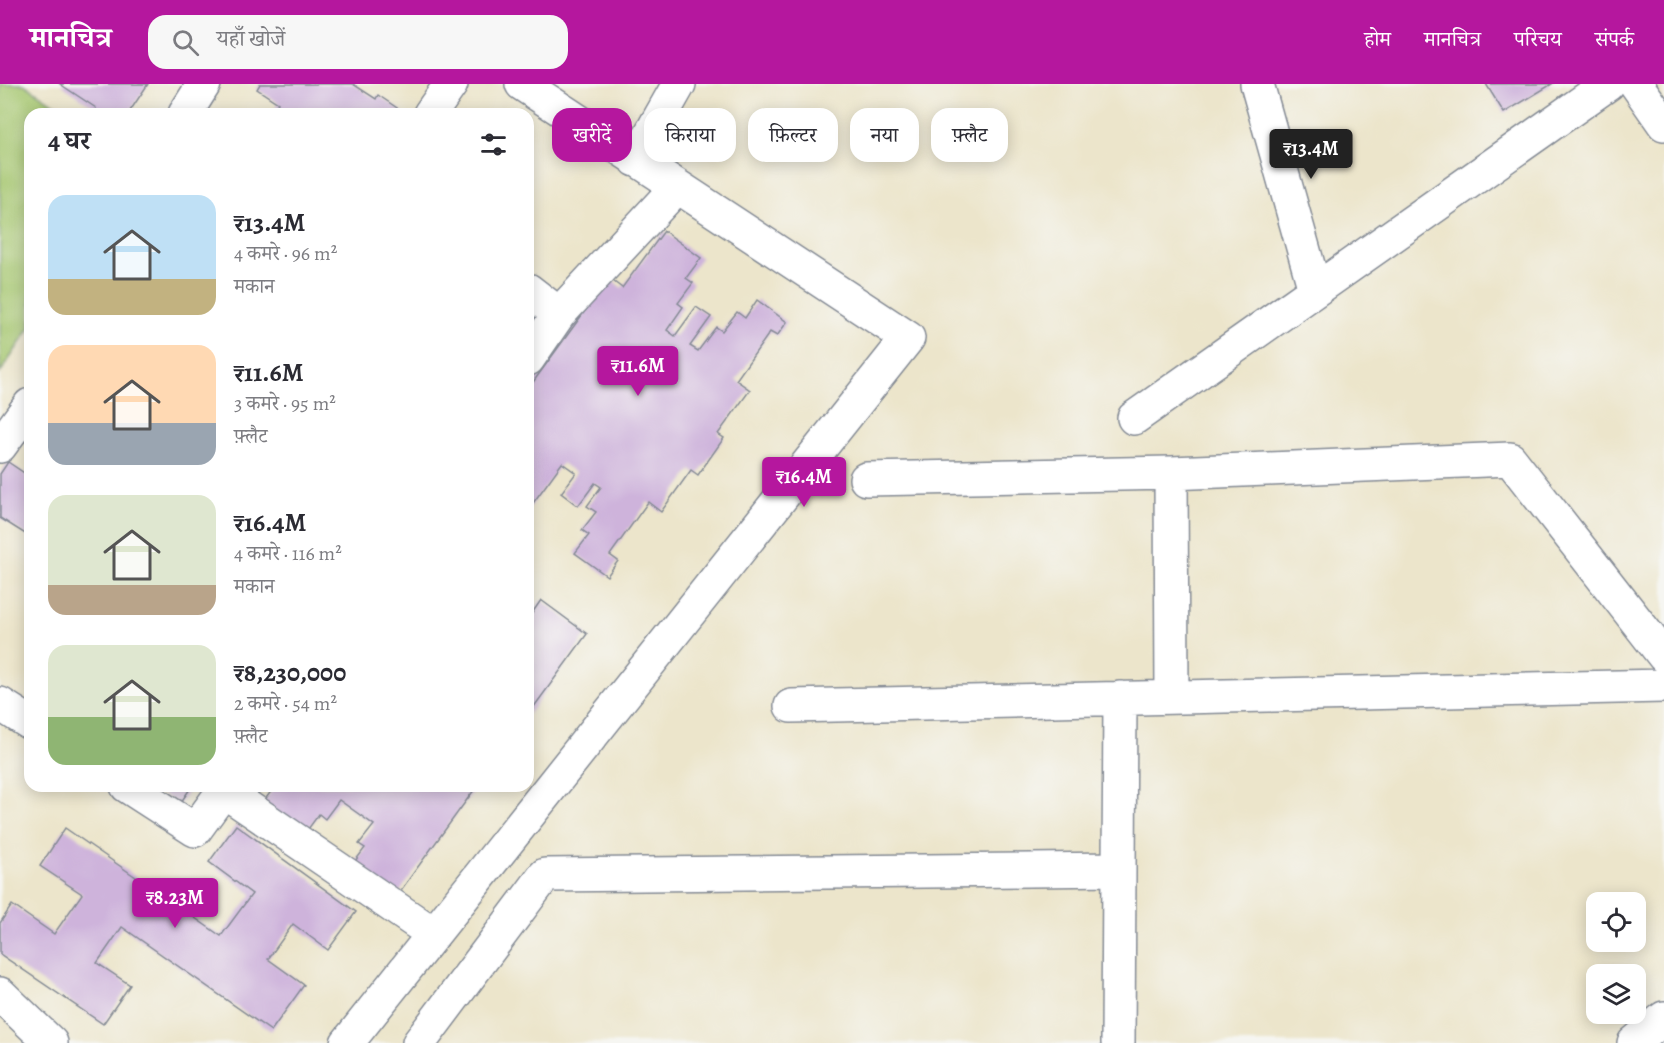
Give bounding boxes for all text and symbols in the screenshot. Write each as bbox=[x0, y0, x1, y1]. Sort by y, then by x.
search box bbox=[148, 15, 568, 69]
text: मानचित्र bbox=[30, 19, 112, 57]
text: यहाँ खोजें bbox=[217, 24, 285, 54]
text: होम bbox=[1364, 25, 1391, 53]
text: मानचित्र bbox=[1424, 25, 1481, 53]
text: परिचय bbox=[1514, 25, 1562, 53]
text: संपर्क bbox=[1595, 25, 1634, 53]
icon: search bbox=[169, 26, 202, 59]
chip: खरीदें bbox=[552, 108, 632, 162]
chip: किराया bbox=[644, 108, 736, 162]
chip: फ़िल्टर bbox=[748, 108, 838, 162]
chip: नया bbox=[850, 108, 919, 162]
chip: फ़्लैट bbox=[931, 108, 1008, 162]
text: 4 घर bbox=[48, 123, 91, 158]
icon: filters bbox=[477, 128, 510, 161]
pin: ₹13.4M bbox=[1262, 129, 1360, 180]
text: ₹13.4M bbox=[1284, 135, 1338, 162]
text: ₹13.4M bbox=[234, 205, 305, 240]
icon: home bbox=[96, 219, 168, 291]
text: 4 कमरे · 96 m² bbox=[234, 240, 337, 267]
text: मकान bbox=[234, 273, 275, 300]
pin: ₹11.6M bbox=[589, 346, 687, 397]
text: ₹11.6M bbox=[611, 352, 665, 379]
text: ₹11.6M bbox=[234, 355, 304, 390]
icon: home bbox=[96, 369, 168, 441]
text: 3 कमरे · 95 m² bbox=[234, 390, 336, 417]
text: फ़्लैट bbox=[234, 423, 267, 450]
pin: ₹16.4M bbox=[755, 457, 853, 508]
text: ₹16.4M bbox=[776, 463, 832, 490]
text: ₹16.4M bbox=[234, 505, 306, 540]
icon: home bbox=[96, 519, 168, 591]
text: 4 कमरे · 116 m² bbox=[234, 540, 342, 567]
text: मकान bbox=[234, 573, 275, 600]
text: ₹8,230,000 bbox=[234, 655, 346, 690]
icon: home bbox=[96, 669, 168, 741]
text: 2 कमरे · 54 m² bbox=[234, 690, 337, 717]
text: फ़्लैट bbox=[234, 723, 267, 750]
pin: ₹8.23M bbox=[126, 878, 224, 929]
text: ₹8.23M bbox=[146, 884, 204, 911]
map controls bbox=[1586, 892, 1646, 1024]
button: locate bbox=[1586, 892, 1646, 952]
button: layers bbox=[1586, 964, 1646, 1024]

